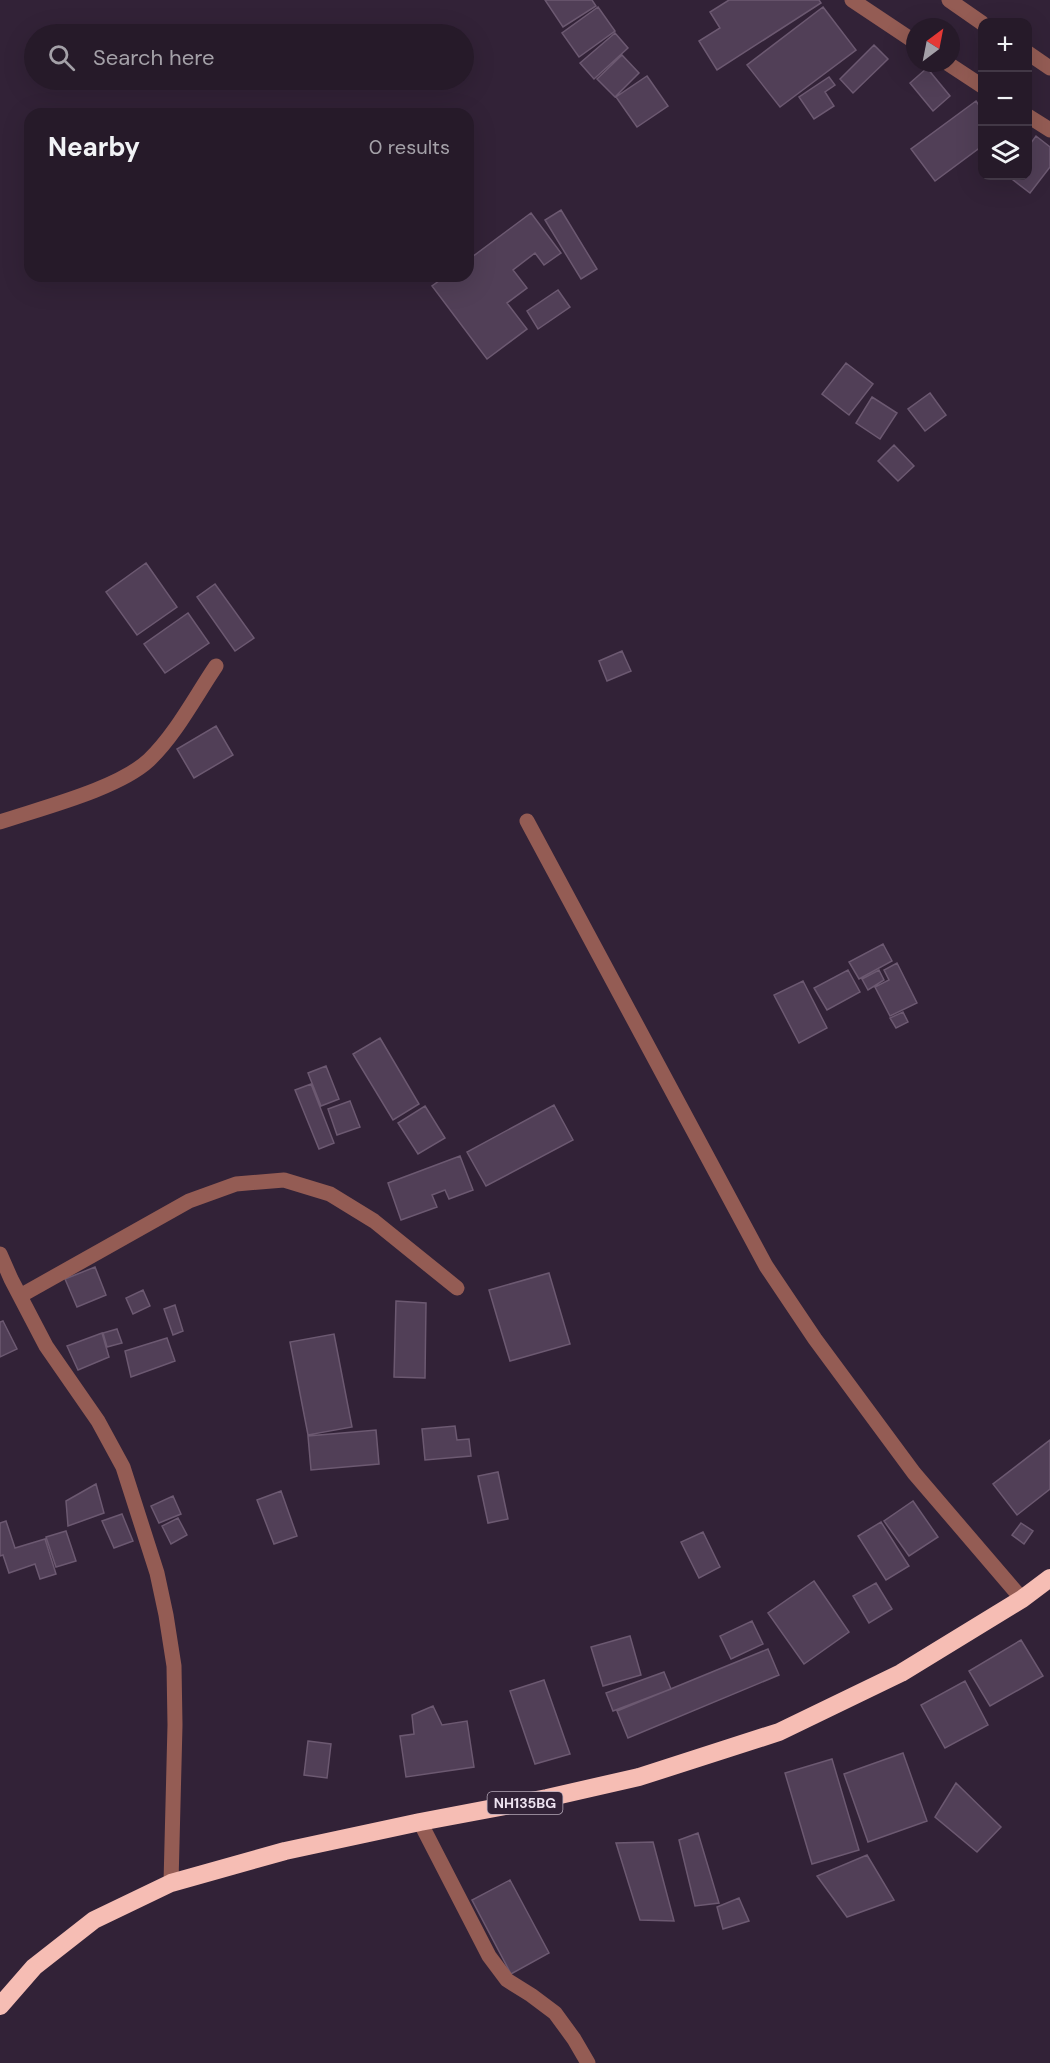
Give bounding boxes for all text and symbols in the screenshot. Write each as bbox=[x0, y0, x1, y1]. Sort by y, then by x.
north arrow bbox=[906, 18, 960, 72]
map controls bbox=[978, 18, 1032, 180]
button: + bbox=[978, 18, 1032, 72]
search box bbox=[24, 24, 474, 90]
icon: search bbox=[45, 41, 78, 74]
text: Search here bbox=[93, 43, 214, 72]
button: − bbox=[978, 72, 1032, 126]
button: layers bbox=[978, 126, 1032, 180]
text: Nearby bbox=[48, 130, 140, 164]
text: 0 results bbox=[369, 134, 450, 160]
road number: NH135BG bbox=[488, 1792, 562, 1814]

